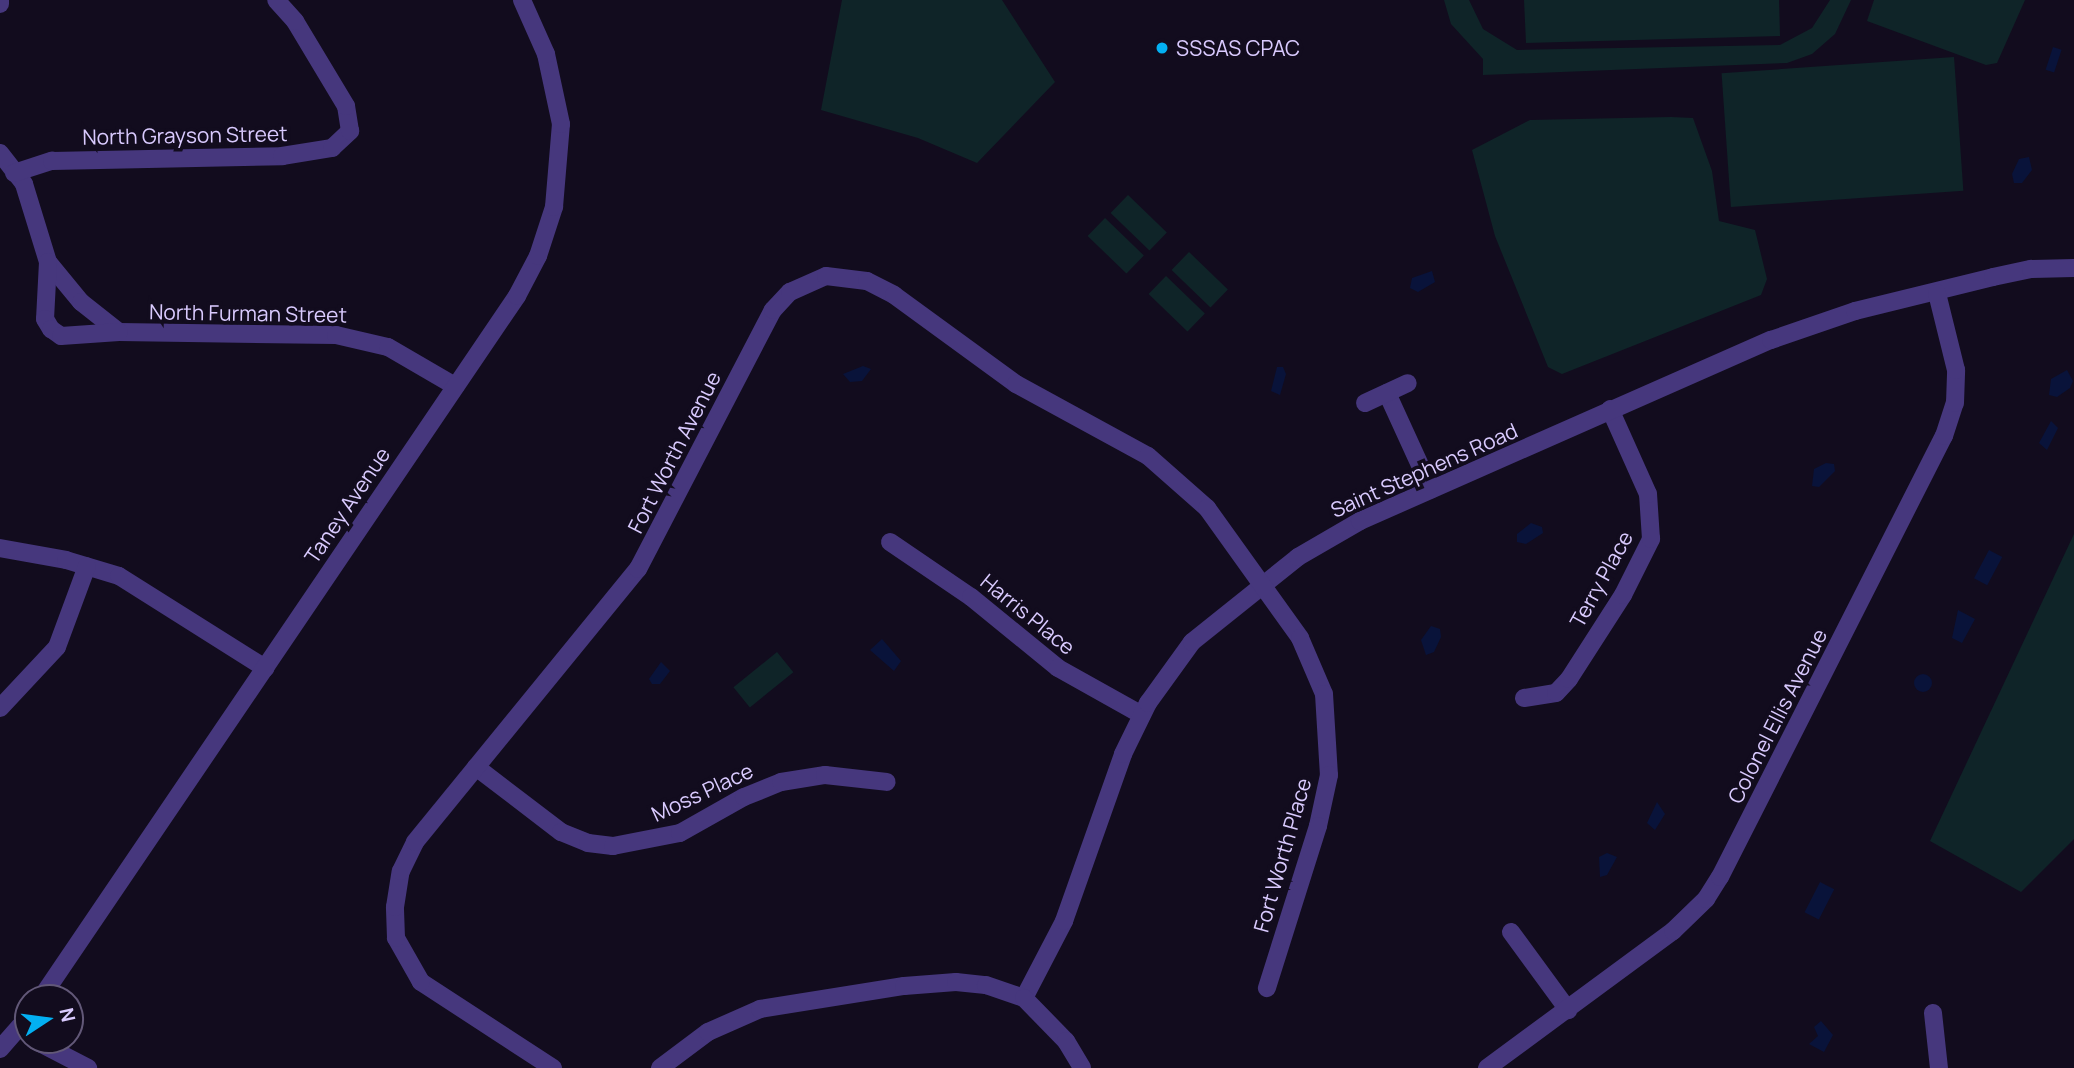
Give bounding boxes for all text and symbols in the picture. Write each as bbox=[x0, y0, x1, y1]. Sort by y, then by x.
place label: SSSAS CPAC bbox=[1176, 35, 1300, 61]
marker: SSSAS CPAC bbox=[1154, 40, 1170, 56]
street label: North Grayson Street bbox=[82, 121, 288, 149]
street label: North Furman Street bbox=[149, 299, 347, 327]
street label: Fort Worth Avenue bbox=[622, 367, 726, 537]
street label: Saint Stephens Road bbox=[1327, 417, 1521, 523]
street label: Taney Avenue bbox=[299, 442, 395, 568]
street label: Terry Place bbox=[1564, 526, 1638, 632]
street label: Harris Place bbox=[976, 568, 1080, 660]
street label: Colonel Ellis Avenue bbox=[1722, 625, 1832, 807]
street label: Moss Place bbox=[647, 758, 757, 826]
street label: Fort Worth Place bbox=[1248, 775, 1316, 935]
north arrow bbox=[14, 984, 84, 1054]
text: N bbox=[53, 1005, 82, 1024]

